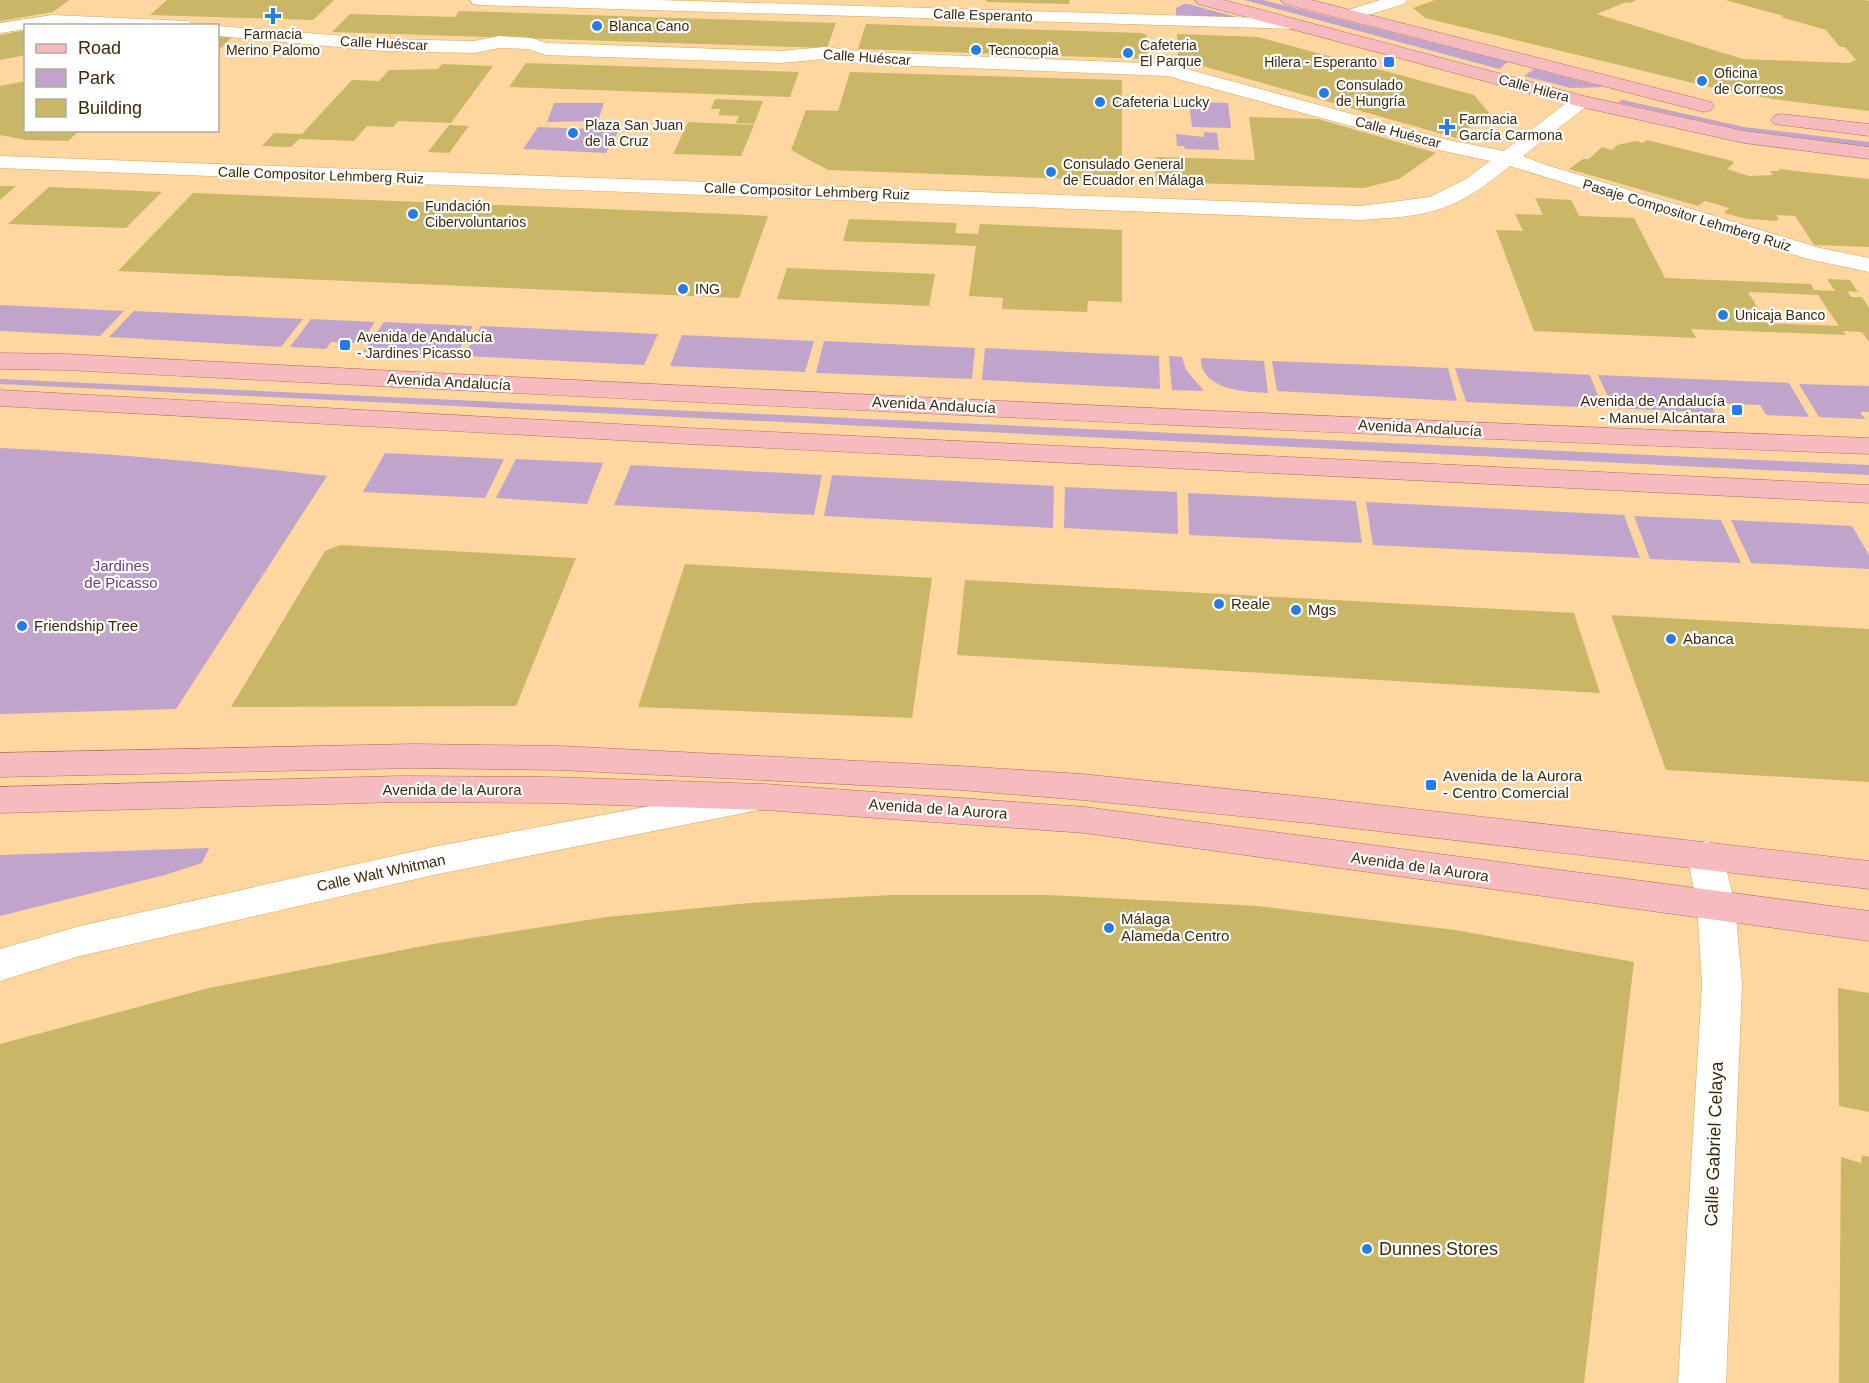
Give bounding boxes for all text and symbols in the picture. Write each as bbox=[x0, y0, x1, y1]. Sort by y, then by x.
street label: Calle Esperanto bbox=[933, 5, 1033, 25]
marker: Farmacia Merino Palomo bbox=[266, 9, 280, 23]
place label: Blanca Cano bbox=[609, 18, 689, 34]
marker: Blanca Cano bbox=[590, 19, 604, 33]
legend bbox=[24, 24, 219, 132]
place label: Farmacia Merino Palomo bbox=[226, 26, 320, 58]
street label: Calle Huéscar bbox=[340, 33, 429, 53]
place label: Cafeteria El Parque bbox=[1140, 37, 1202, 69]
text: Road bbox=[78, 38, 121, 58]
place label: Tecnocopia bbox=[988, 42, 1059, 58]
marker: Tecnocopia bbox=[969, 43, 983, 57]
street label: Calle Huéscar bbox=[823, 46, 912, 68]
marker: Cafeteria El Parque bbox=[1121, 46, 1135, 60]
place label: Hilera - Esperanto bbox=[1264, 54, 1377, 70]
marker: Hilera - Esperanto bbox=[1382, 55, 1396, 69]
place label: Oficina de Correos bbox=[1714, 65, 1783, 97]
text: Park bbox=[78, 68, 116, 88]
street label: Calle Hilera bbox=[1497, 71, 1571, 105]
marker: Oficina de Correos bbox=[1695, 74, 1709, 88]
place label: Consulado de Hungría bbox=[1336, 77, 1405, 109]
marker: Consulado de Hungría bbox=[1317, 86, 1331, 100]
place label: Cafeteria Lucky bbox=[1112, 94, 1209, 110]
marker: Cafeteria Lucky bbox=[1093, 95, 1107, 109]
text: Building bbox=[78, 98, 142, 118]
place label: Farmacia García Carmona bbox=[1459, 111, 1563, 143]
street label: Calle Huéscar bbox=[1353, 113, 1443, 151]
place label: Plaza San Juan de la Cruz bbox=[585, 117, 683, 149]
marker: Farmacia García Carmona bbox=[1440, 120, 1454, 134]
marker: Plaza San Juan de la Cruz bbox=[566, 126, 580, 140]
place label: Consulado General de Ecuador en Málaga bbox=[1063, 156, 1204, 188]
street label: Calle Compositor Lehmberg Ruiz bbox=[218, 163, 424, 187]
marker: Consulado General de Ecuador en Málaga bbox=[1044, 165, 1058, 179]
street label: Pasaje Compositor Lehmberg Ruiz bbox=[1581, 176, 1793, 254]
street label: Calle Compositor Lehmberg Ruiz bbox=[704, 179, 910, 203]
place label: Fundación Cibervoluntarios bbox=[425, 198, 526, 230]
marker: Fundación Cibervoluntarios bbox=[406, 207, 420, 221]
place label: ING bbox=[695, 281, 720, 297]
marker: ING bbox=[676, 282, 690, 296]
place label: Unicaja Banco bbox=[1735, 307, 1825, 323]
marker: Unicaja Banco bbox=[1716, 308, 1730, 322]
place label: Avenida de Andalucía - Jardines Picasso bbox=[357, 329, 492, 361]
marker: Avenida de Andalucía - Jardines Picasso bbox=[338, 338, 352, 352]
street label: Avenida Andalucía bbox=[387, 370, 512, 393]
place label: Avenida de Andalucía - Manuel Alcántara bbox=[1580, 392, 1726, 426]
street label: Avenida Andalucía bbox=[872, 393, 997, 416]
marker: Avenida de Andalucía - Manuel Alcántara bbox=[1730, 403, 1744, 417]
street label: Avenida Andalucía bbox=[1358, 416, 1483, 439]
park label: Jardines de Picasso bbox=[84, 557, 158, 591]
place label: Reale bbox=[1231, 595, 1270, 612]
marker: Reale bbox=[1212, 597, 1226, 611]
place label: Mgs bbox=[1308, 601, 1336, 618]
marker: Mgs bbox=[1289, 603, 1303, 617]
place label: Friendship Tree bbox=[34, 617, 138, 634]
marker: Friendship Tree bbox=[15, 619, 29, 633]
place label: Abanca bbox=[1683, 630, 1735, 647]
marker: Abanca bbox=[1664, 632, 1678, 646]
place label: Avenida de la Aurora - Centro Comercial bbox=[1443, 767, 1583, 801]
marker: Avenida de la Aurora - Centro Comercial bbox=[1424, 778, 1438, 792]
street label: Avenida de la Aurora bbox=[383, 781, 522, 798]
street label: Avenida de la Aurora bbox=[868, 795, 1009, 822]
street label: Avenida de la Aurora bbox=[1350, 848, 1491, 885]
street label: Calle Walt Whitman bbox=[315, 851, 447, 894]
place label: Málaga Alameda Centro bbox=[1121, 910, 1229, 944]
marker: Málaga Alameda Centro bbox=[1102, 921, 1116, 935]
street label: Calle Gabriel Celaya bbox=[1701, 1060, 1727, 1227]
place label: Dunnes Stores bbox=[1379, 1239, 1498, 1259]
marker: Dunnes Stores bbox=[1360, 1242, 1374, 1256]

